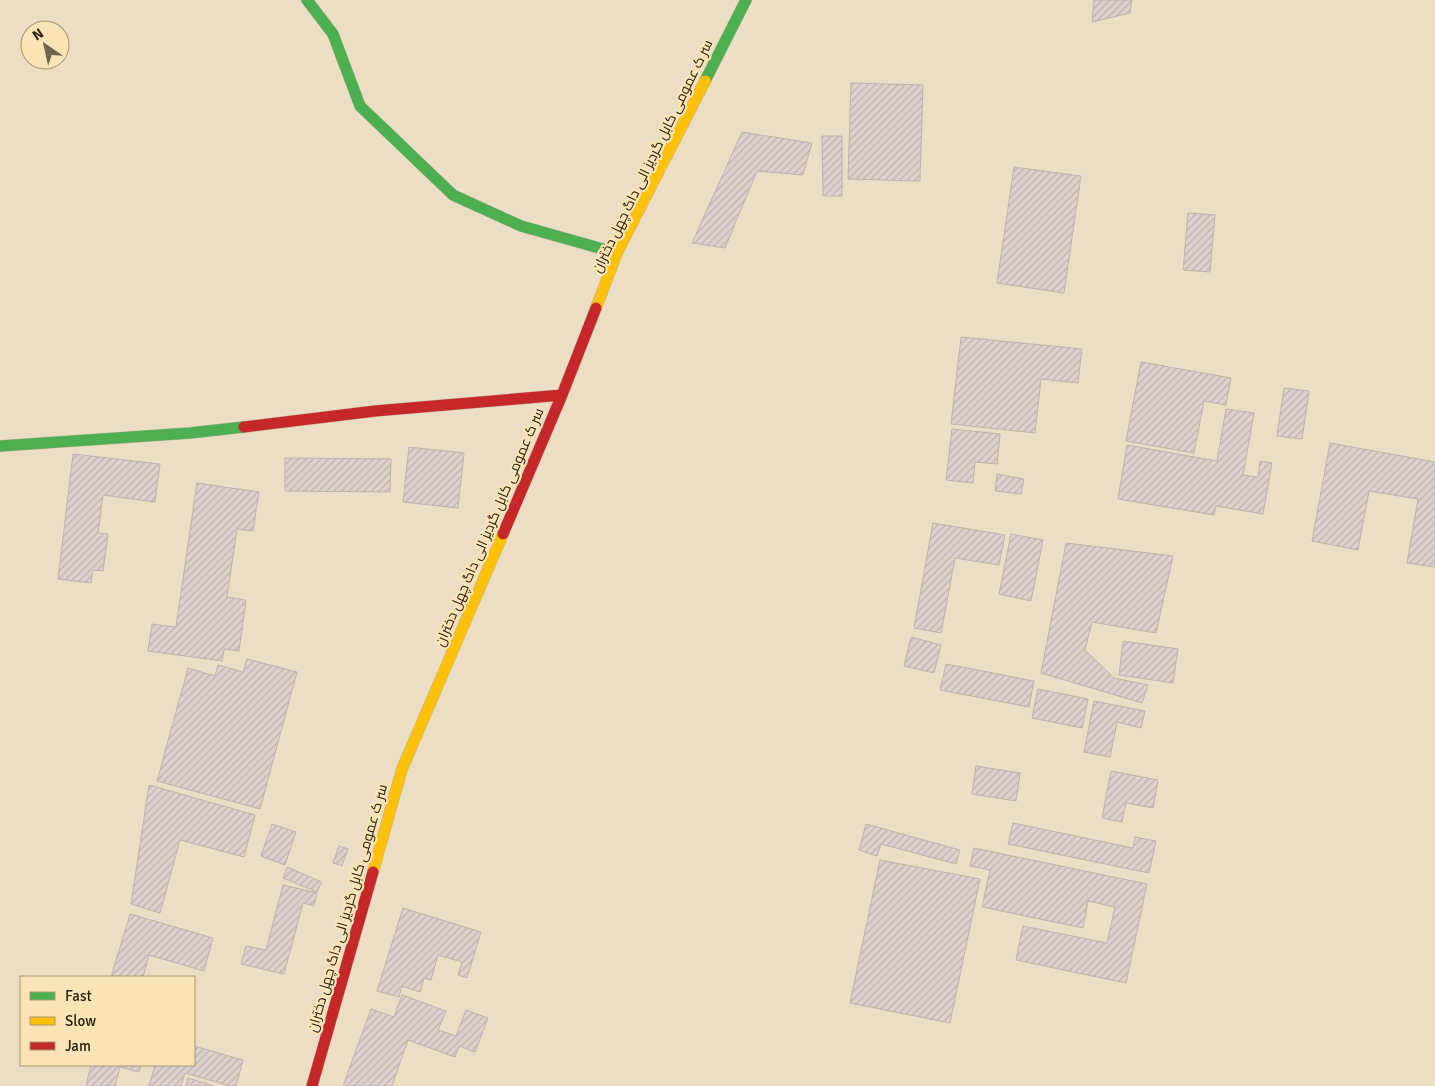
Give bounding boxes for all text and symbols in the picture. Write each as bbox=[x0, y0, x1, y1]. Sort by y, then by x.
north arrow bbox=[20, 20, 70, 70]
text: N bbox=[29, 25, 47, 44]
street label: سر ک عمومی کابل گردیز الی داگ چهل دختران bbox=[588, 37, 717, 276]
street label: سر ک عمومی کابل گردیز الی داگ چهل دختران bbox=[431, 405, 548, 649]
street label: سر ک عمومی کابل گردیز الی داگ چهل دختران bbox=[304, 782, 392, 1034]
legend bbox=[20, 976, 195, 1066]
text: Fast bbox=[65, 987, 92, 1005]
text: Slow bbox=[65, 1012, 96, 1030]
text: Jam bbox=[65, 1037, 91, 1055]

